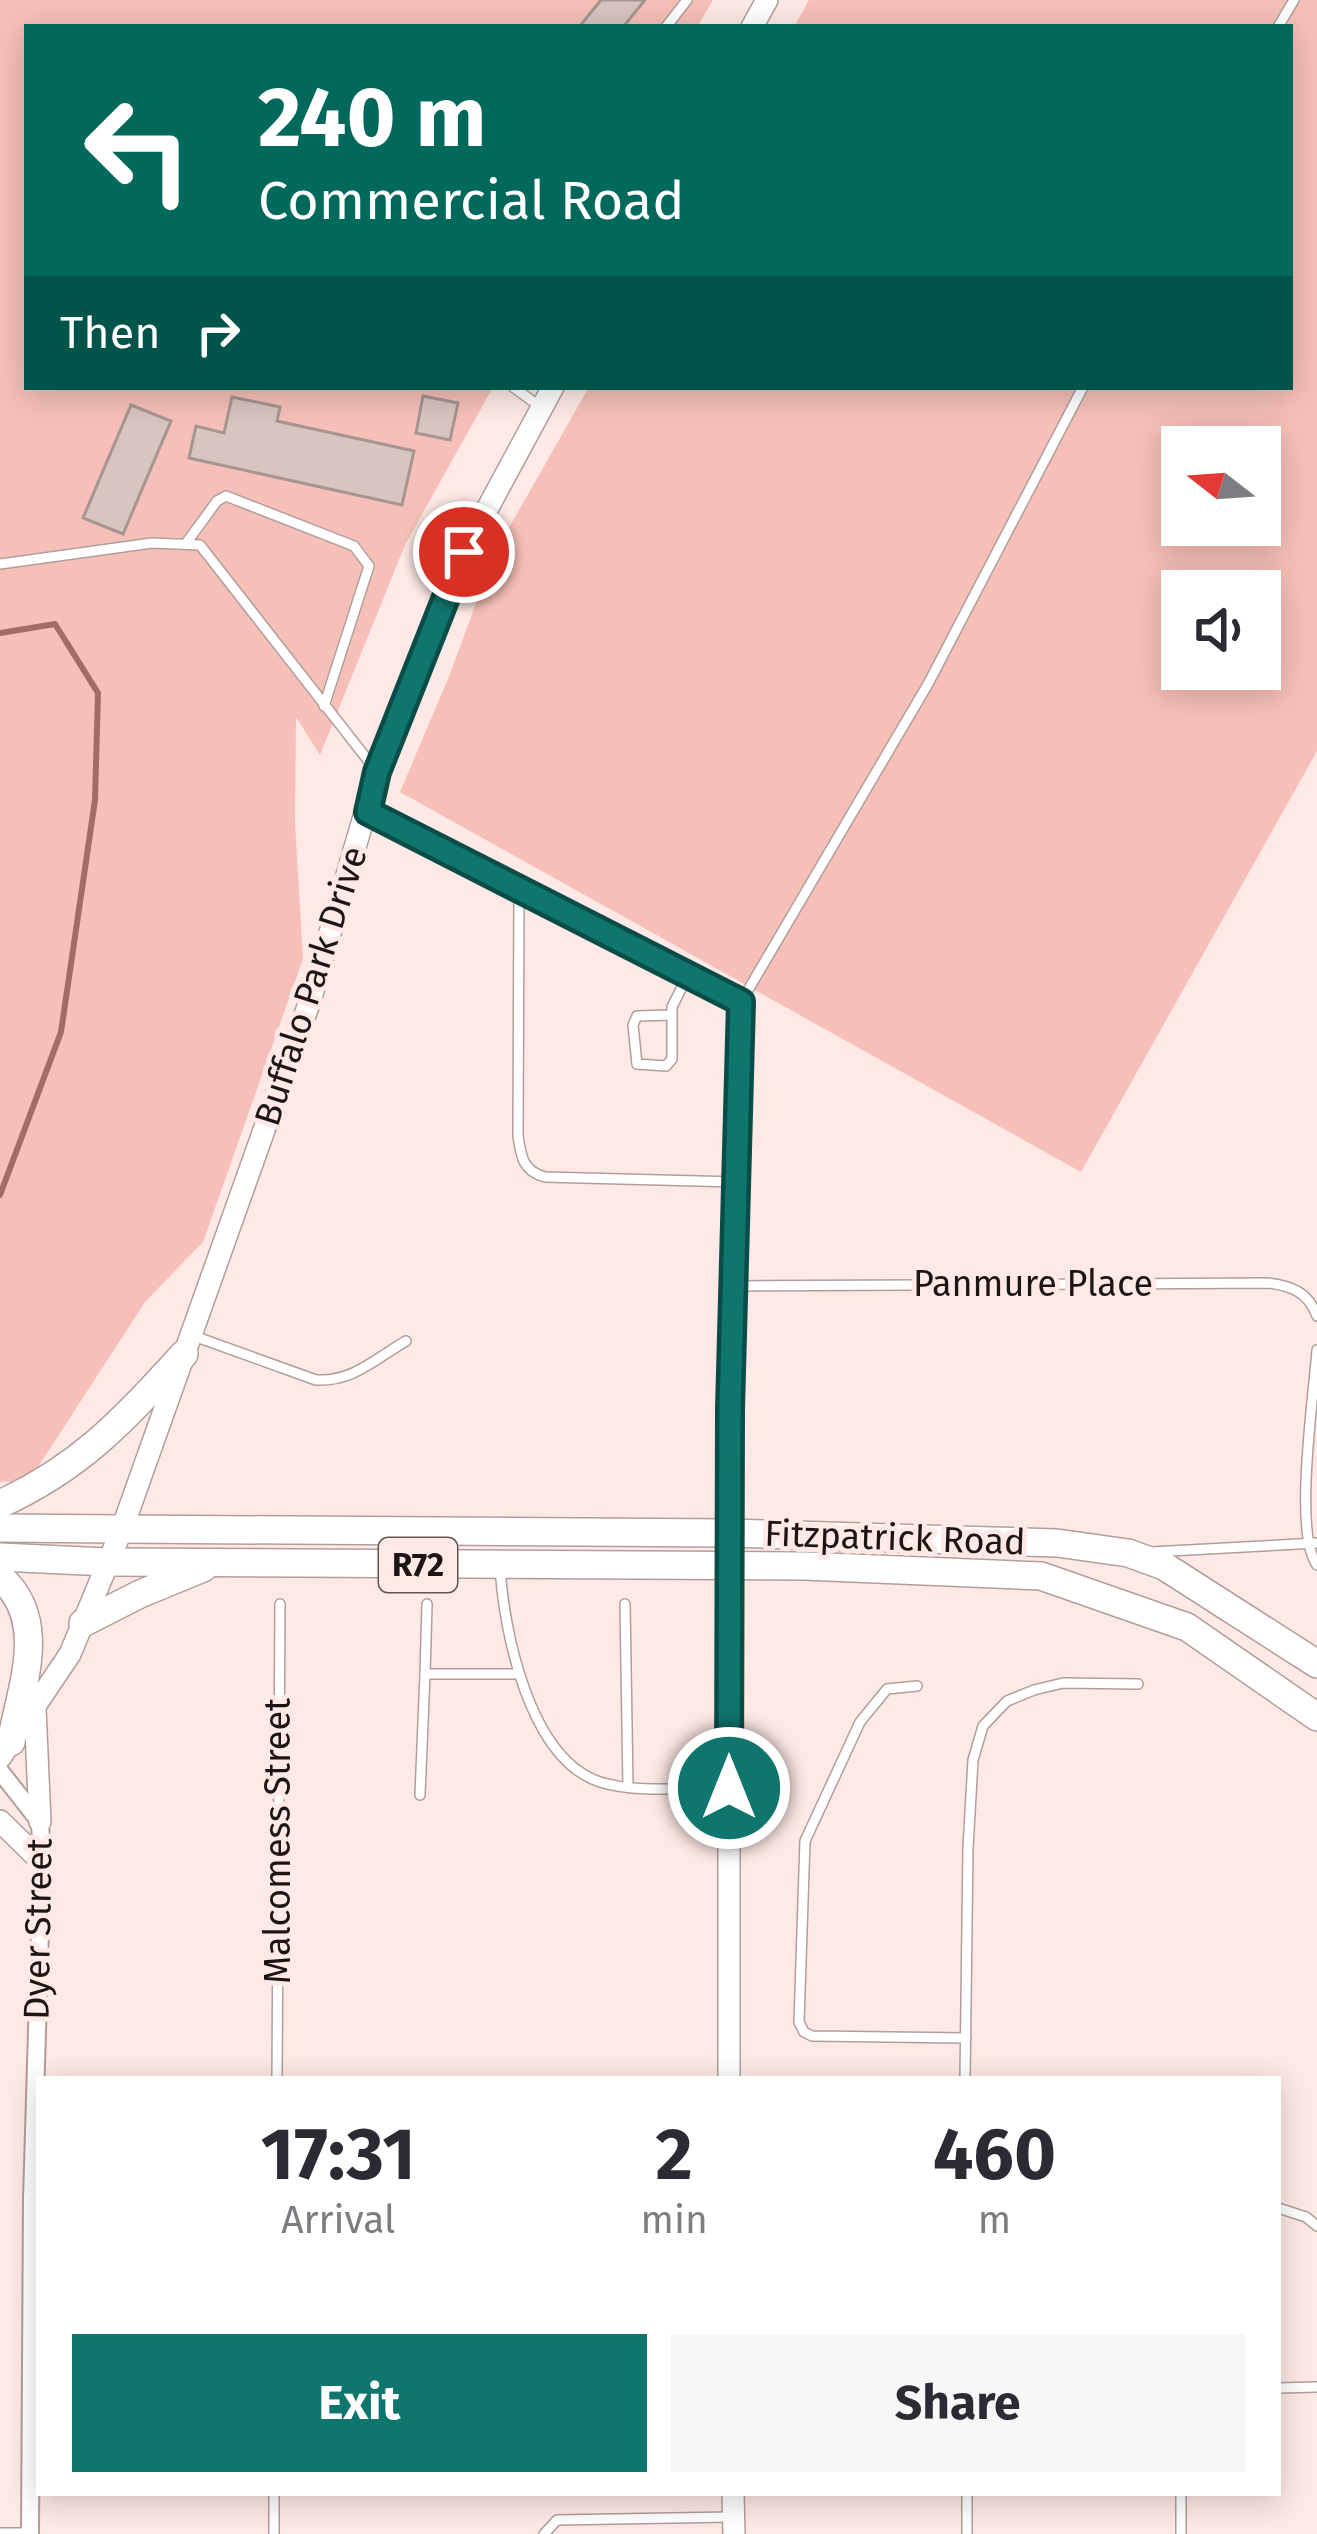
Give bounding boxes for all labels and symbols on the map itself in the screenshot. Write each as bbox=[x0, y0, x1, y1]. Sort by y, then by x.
north arrow bbox=[1161, 426, 1281, 546]
pin bbox=[413, 501, 515, 603]
street label: Buffalo Park Drive bbox=[245, 841, 377, 1131]
street label: Panmure Place bbox=[913, 1262, 1153, 1306]
street label: Fitzpatrick Road bbox=[764, 1511, 1026, 1565]
road number: R72 bbox=[379, 1538, 457, 1592]
street label: Malcomess Street bbox=[256, 1698, 300, 1984]
position arrow bbox=[666, 1725, 792, 1851]
street label: Dyer Street bbox=[14, 1838, 62, 2020]

